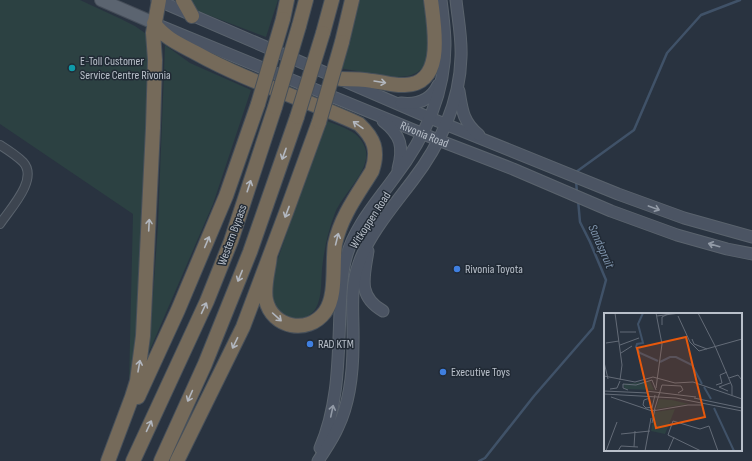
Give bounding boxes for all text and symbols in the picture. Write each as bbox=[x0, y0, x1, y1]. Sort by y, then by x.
place label: E-Toll Customer Service Centre Rivonia bbox=[80, 54, 171, 83]
marker: E-Toll Customer Service Centre Rivonia bbox=[67, 63, 77, 73]
one-way arrow bbox=[373, 78, 386, 86]
street label: Rivonia Road bbox=[398, 118, 451, 151]
one-way arrow bbox=[353, 121, 364, 129]
one-way arrow bbox=[280, 147, 288, 159]
one-way arrow bbox=[246, 179, 253, 192]
street label: Witkoppen Road bbox=[346, 189, 394, 252]
street label: Western Bypass bbox=[215, 203, 250, 268]
one-way arrow bbox=[648, 204, 660, 212]
one-way arrow bbox=[282, 205, 290, 217]
one-way arrow bbox=[146, 219, 153, 232]
water label: Sandspruit bbox=[584, 222, 618, 272]
one-way arrow bbox=[334, 233, 341, 246]
one-way arrow bbox=[204, 236, 211, 248]
one-way arrow bbox=[708, 241, 721, 248]
place label: Rivonia Toyota bbox=[465, 262, 523, 277]
marker: Rivonia Toyota bbox=[452, 264, 462, 274]
one-way arrow bbox=[236, 269, 243, 281]
one-way arrow bbox=[201, 302, 208, 314]
one-way arrow bbox=[272, 313, 282, 322]
inset map bbox=[604, 313, 742, 451]
one-way arrow bbox=[231, 336, 238, 348]
place label: RAD KTM bbox=[318, 337, 354, 352]
marker: RAD KTM bbox=[305, 339, 315, 349]
one-way arrow bbox=[135, 360, 143, 373]
place label: Executive Toys bbox=[451, 365, 510, 380]
marker: Executive Toys bbox=[438, 367, 448, 377]
one-way arrow bbox=[186, 389, 194, 401]
one-way arrow bbox=[329, 405, 337, 418]
one-way arrow bbox=[146, 420, 153, 432]

